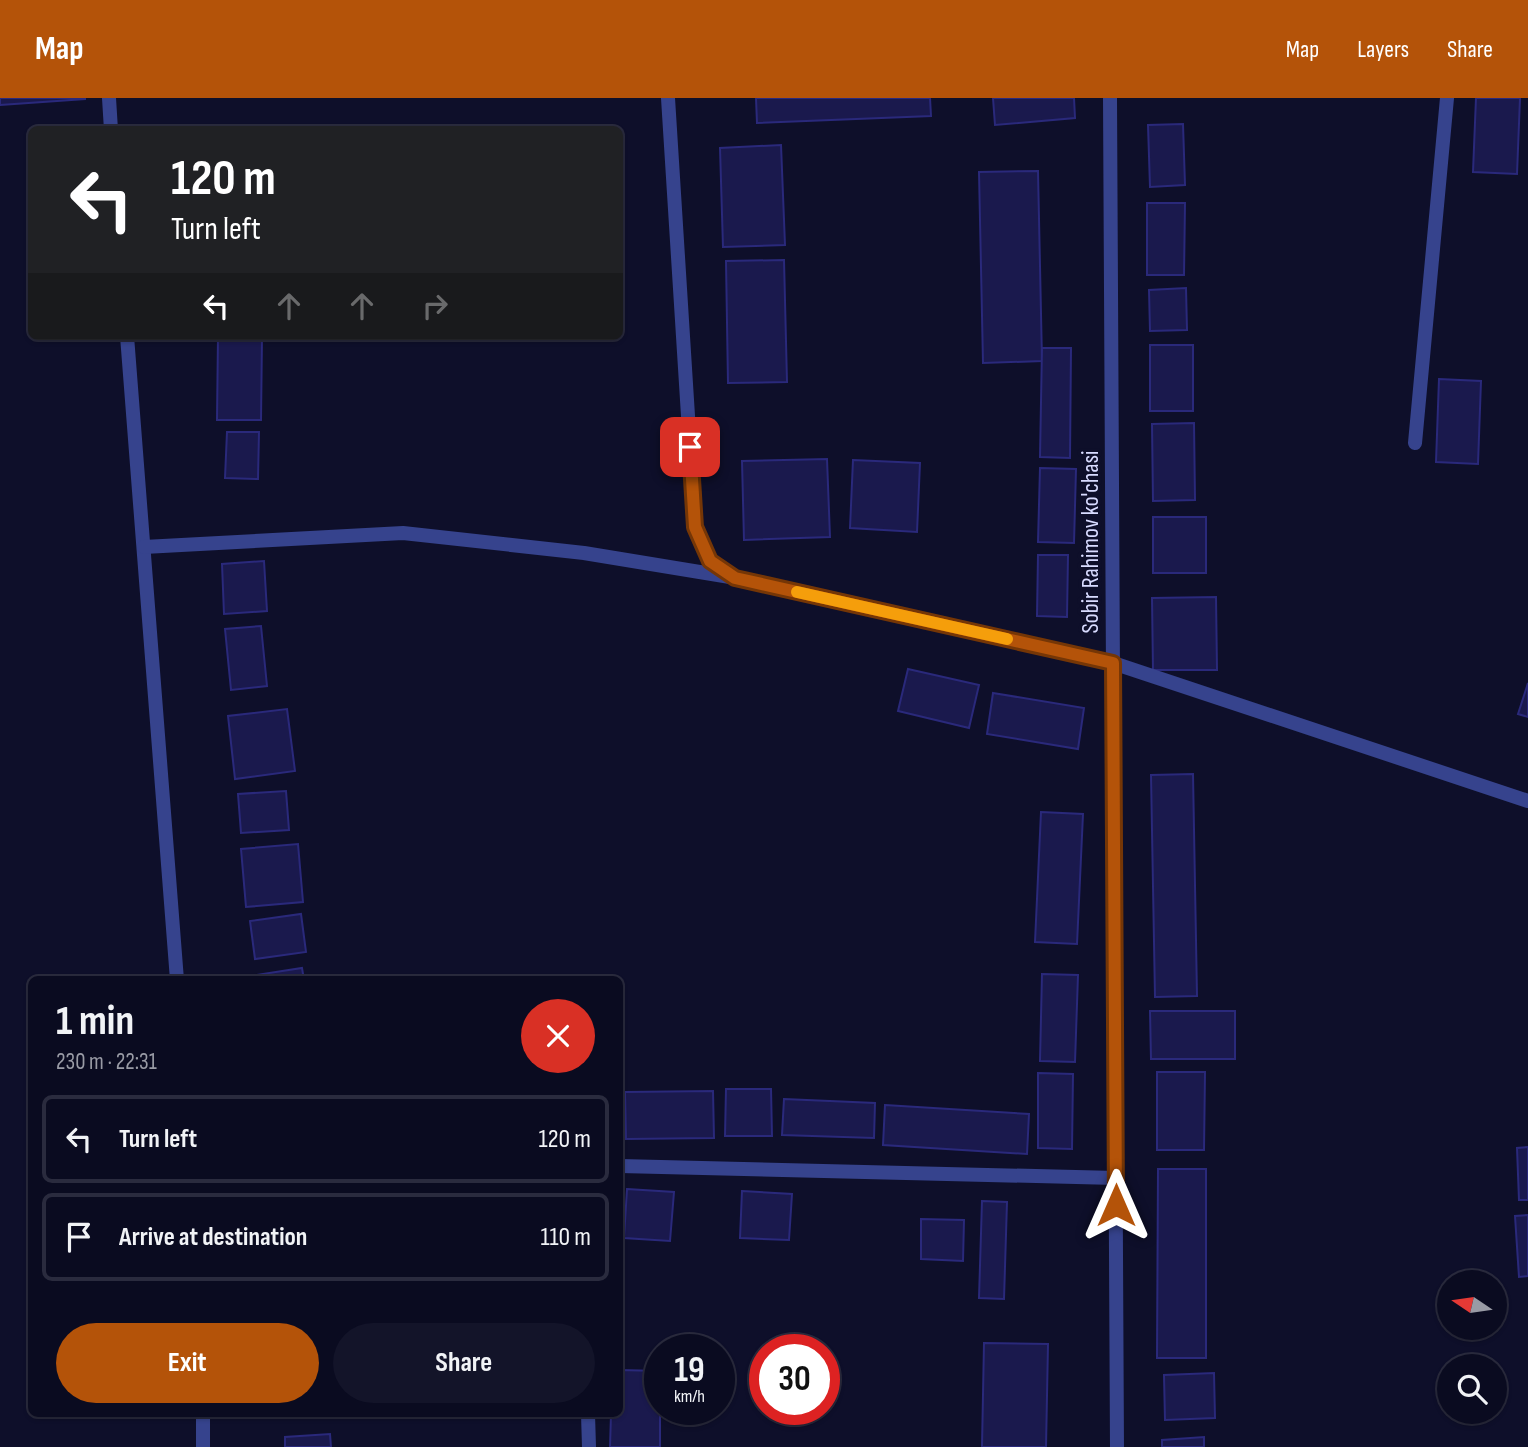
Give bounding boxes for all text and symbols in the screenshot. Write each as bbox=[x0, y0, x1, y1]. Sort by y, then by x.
text: Map bbox=[35, 29, 84, 69]
text: Map bbox=[1286, 35, 1319, 64]
text: Layers bbox=[1357, 35, 1409, 64]
text: Share bbox=[1447, 35, 1493, 64]
text: 120 m bbox=[171, 150, 276, 209]
icon: left bbox=[56, 154, 147, 245]
text: Turn left bbox=[171, 210, 261, 249]
icon: left bbox=[197, 287, 235, 325]
icon: ahead bbox=[270, 287, 308, 325]
icon: ahead bbox=[343, 287, 381, 325]
icon: right bbox=[416, 287, 454, 325]
pin bbox=[660, 417, 720, 477]
icon: arrive bbox=[671, 428, 709, 466]
street label: Sobir Rahimov ko'chasi bbox=[1076, 450, 1105, 634]
text: 1 min bbox=[56, 996, 134, 1047]
button: close bbox=[521, 999, 595, 1073]
text: 230 m · 22:31 bbox=[56, 1048, 157, 1076]
icon: left bbox=[60, 1120, 98, 1158]
text: Turn left bbox=[119, 1124, 197, 1155]
text: 120 m bbox=[538, 1124, 591, 1155]
position arrow bbox=[1079, 1168, 1153, 1242]
icon: arrive bbox=[60, 1218, 98, 1256]
text: Arrive at destination bbox=[119, 1222, 307, 1253]
text: 110 m bbox=[540, 1222, 591, 1253]
north arrow bbox=[1437, 1270, 1507, 1340]
map controls bbox=[1437, 1270, 1507, 1424]
button: Exit bbox=[56, 1323, 319, 1403]
button: Share bbox=[333, 1323, 595, 1403]
speed limit sign: 30 bbox=[749, 1334, 840, 1425]
text: 19 bbox=[674, 1349, 705, 1392]
button: search bbox=[1437, 1354, 1507, 1424]
text: km/h bbox=[674, 1386, 705, 1407]

